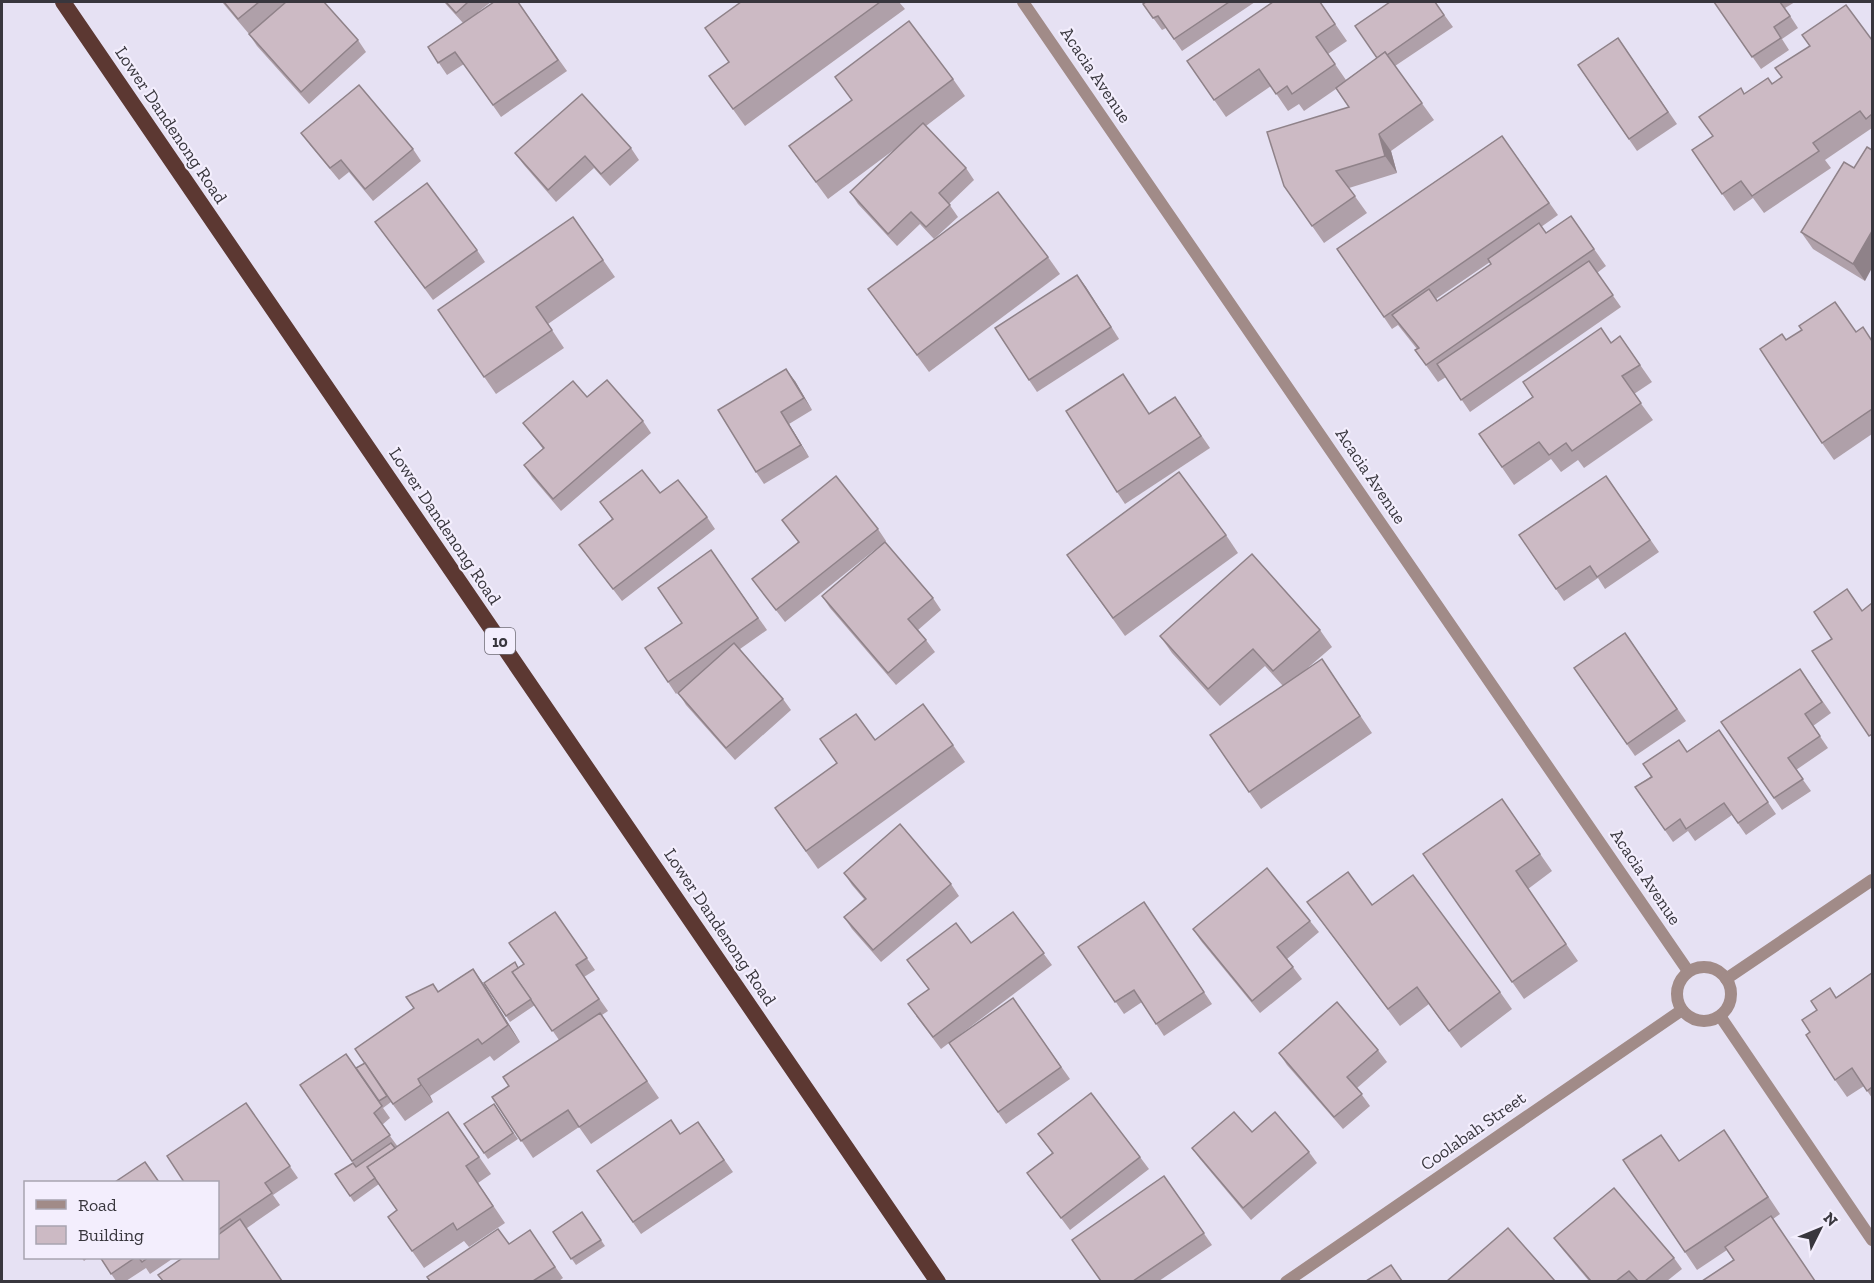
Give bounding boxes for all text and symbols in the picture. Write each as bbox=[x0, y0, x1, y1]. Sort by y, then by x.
street label: Acacia Avenue bbox=[1056, 23, 1136, 127]
street label: Lower Dandenong Road bbox=[110, 42, 232, 208]
street label: Acacia Avenue bbox=[1331, 424, 1411, 528]
street label: Lower Dandenong Road bbox=[384, 443, 506, 609]
road number: 10 bbox=[485, 628, 515, 654]
street label: Acacia Avenue bbox=[1606, 825, 1686, 929]
street label: Lower Dandenong Road bbox=[659, 844, 781, 1010]
street label: Coolabah Street bbox=[1416, 1086, 1530, 1175]
legend bbox=[24, 1181, 219, 1259]
text: Road bbox=[78, 1194, 117, 1216]
north arrow bbox=[1790, 1199, 1850, 1259]
text: N bbox=[1820, 1208, 1842, 1230]
text: Building bbox=[78, 1224, 144, 1246]

